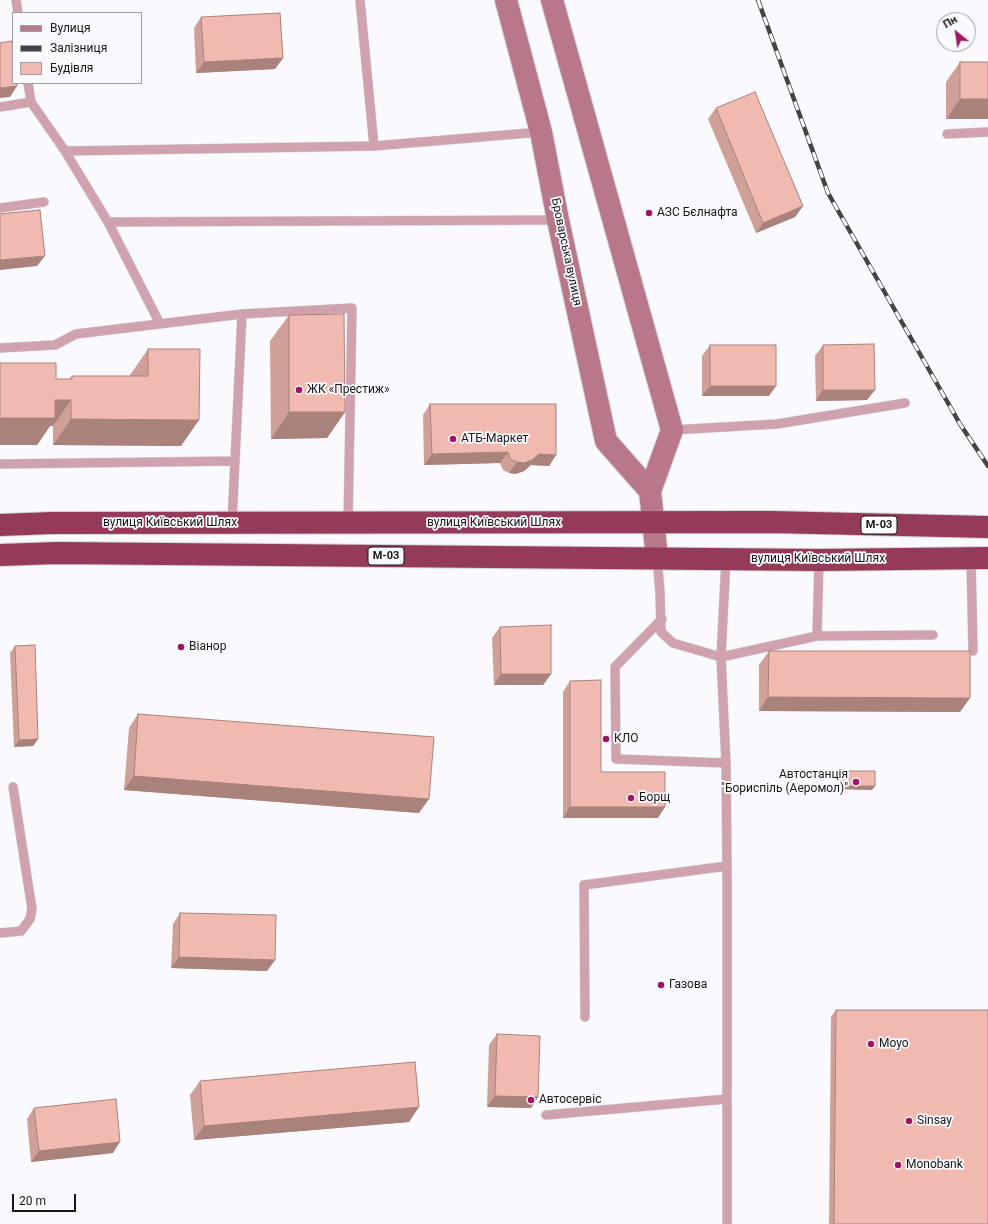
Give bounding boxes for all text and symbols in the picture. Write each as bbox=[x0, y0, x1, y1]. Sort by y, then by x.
legend bbox=[12, 12, 142, 84]
north arrow bbox=[936, 12, 976, 52]
text: Пн bbox=[941, 13, 960, 31]
text: Вулиця bbox=[50, 21, 91, 35]
text: Залізниця bbox=[50, 41, 107, 55]
text: Будівля bbox=[50, 61, 93, 75]
street label: Броварська вулиця bbox=[548, 197, 584, 307]
place label: АЗС Бєлнафта bbox=[657, 206, 738, 220]
marker: АЗС Бєлнафта bbox=[644, 208, 654, 218]
place label: ЖК «Престиж» bbox=[307, 383, 390, 397]
marker: ЖК «Престиж» bbox=[294, 385, 304, 395]
place label: АТБ-Маркет bbox=[461, 432, 528, 446]
marker: АТБ-Маркет bbox=[448, 434, 458, 444]
street label: вулиця Київський Шлях bbox=[103, 516, 237, 530]
street label: вулиця Київський Шлях bbox=[427, 516, 561, 530]
road number: М-03 bbox=[861, 516, 897, 534]
road number: М-03 bbox=[368, 547, 404, 565]
street label: вулиця Київський Шлях bbox=[751, 552, 885, 566]
place label: Віанор bbox=[189, 640, 226, 654]
marker: Віанор bbox=[176, 642, 186, 652]
place label: КЛО bbox=[614, 732, 638, 746]
marker: КЛО bbox=[601, 734, 611, 744]
place label: Автостанція "Бориспіль (Аеромол)" bbox=[721, 768, 848, 796]
marker: Автостанція "Бориспіль (Аеромол)" bbox=[851, 777, 861, 787]
place label: Борщ bbox=[639, 791, 670, 805]
marker: Борщ bbox=[626, 793, 636, 803]
place label: Газова bbox=[669, 978, 707, 992]
marker: Газова bbox=[656, 980, 666, 990]
place label: Moyo bbox=[879, 1037, 909, 1051]
marker: Moyo bbox=[866, 1039, 876, 1049]
place label: Автосервіс bbox=[539, 1093, 601, 1107]
marker: Автосервіс bbox=[526, 1095, 536, 1105]
place label: Sinsay bbox=[917, 1114, 952, 1128]
marker: Sinsay bbox=[904, 1116, 914, 1126]
place label: Monobank bbox=[906, 1158, 963, 1172]
marker: Monobank bbox=[893, 1160, 903, 1170]
scale bar bbox=[14, 1186, 78, 1212]
text: 20 m bbox=[19, 1194, 46, 1208]

